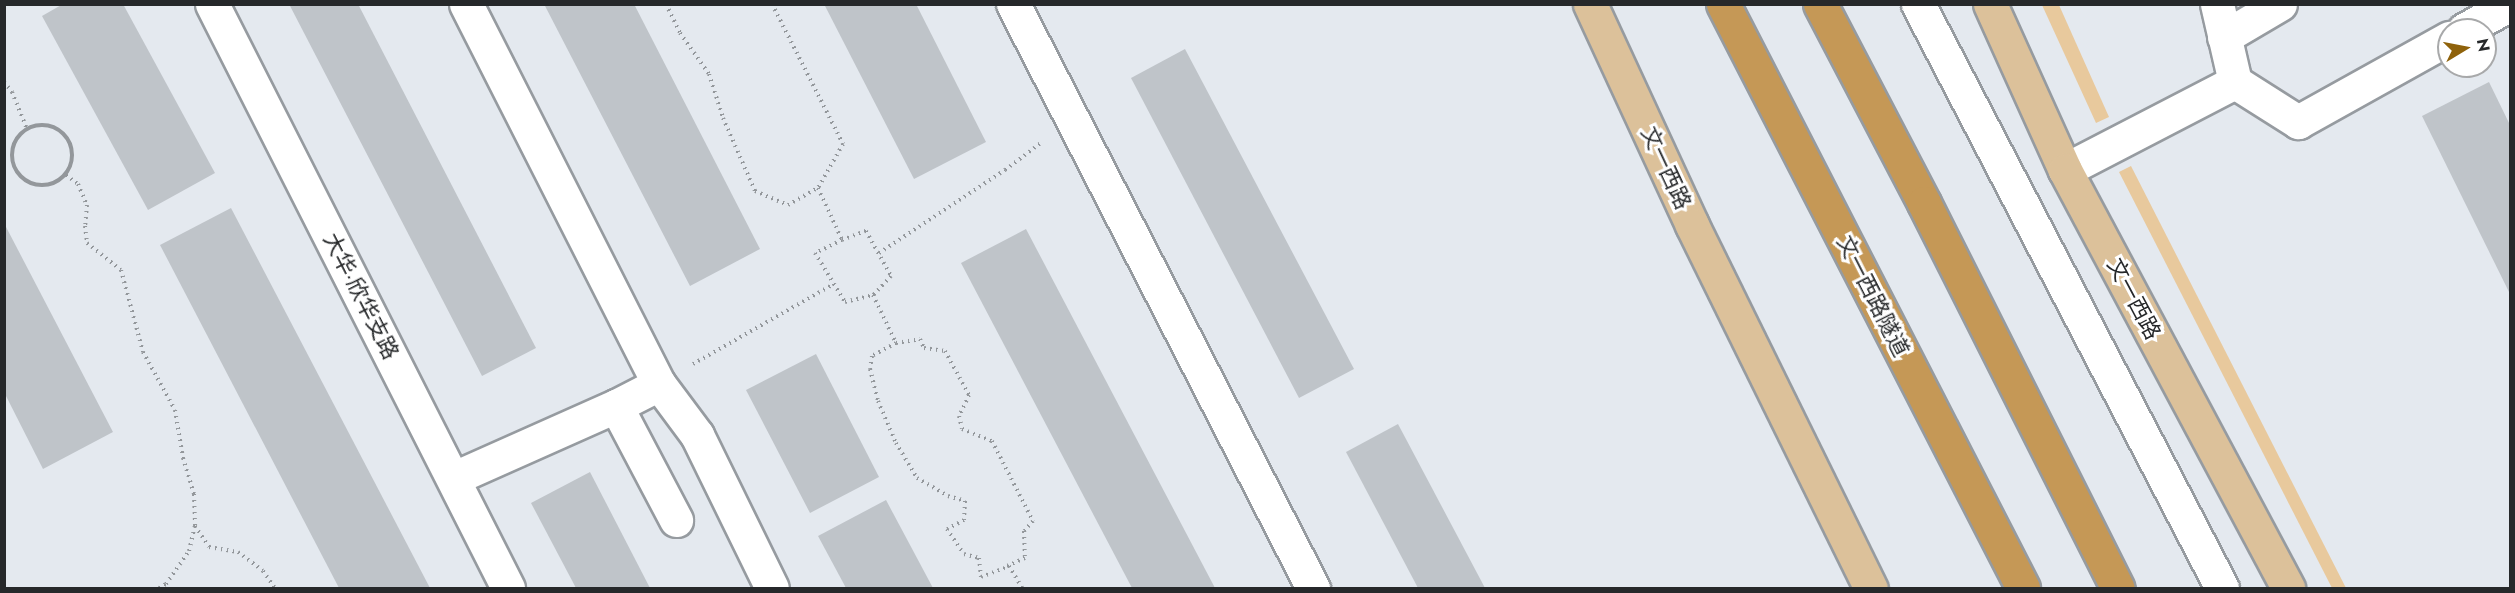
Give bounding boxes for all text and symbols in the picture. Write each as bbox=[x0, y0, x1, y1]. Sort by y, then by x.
north arrow bbox=[2437, 18, 2497, 78]
text: N bbox=[2471, 37, 2496, 53]
street label: 文一西路 bbox=[1635, 123, 1697, 213]
street label: 大华·欣华支路 bbox=[318, 228, 404, 364]
street label: 文一西路隧道 bbox=[1831, 231, 1915, 361]
street label: 文一西路 bbox=[2102, 254, 2166, 344]

